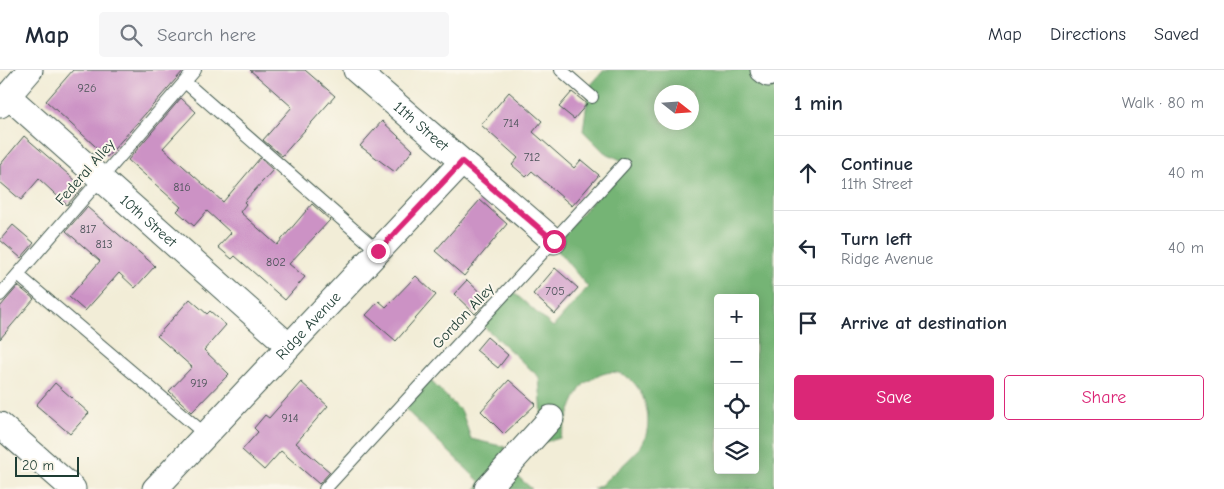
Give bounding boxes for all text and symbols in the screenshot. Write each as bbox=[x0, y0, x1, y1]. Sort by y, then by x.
search box bbox=[99, 12, 449, 57]
text: Map bbox=[25, 21, 69, 49]
icon: search bbox=[117, 21, 145, 49]
text: Search here bbox=[157, 24, 256, 46]
text: Map bbox=[988, 24, 1022, 45]
text: Directions bbox=[1050, 24, 1126, 45]
text: Saved bbox=[1154, 24, 1199, 45]
house number: 926 bbox=[77, 81, 97, 95]
north arrow bbox=[654, 85, 699, 130]
text: 1 min bbox=[794, 91, 843, 115]
text: Walk · 80 m bbox=[1122, 94, 1204, 112]
street label: 11th Street bbox=[390, 98, 453, 155]
house number: 714 bbox=[503, 116, 519, 130]
street label: Federal Alley bbox=[51, 135, 119, 209]
house number: 712 bbox=[524, 150, 540, 164]
text: Continue bbox=[841, 153, 913, 175]
icon: ahead bbox=[794, 159, 822, 187]
text: 40 m bbox=[1168, 164, 1204, 182]
text: 11th Street bbox=[841, 175, 912, 193]
house number: 816 bbox=[173, 180, 191, 194]
street label: 10th Street bbox=[116, 191, 181, 251]
house number: 817 bbox=[80, 222, 97, 236]
text: Turn left bbox=[841, 228, 912, 250]
route start bbox=[543, 230, 566, 253]
icon: left bbox=[794, 234, 822, 262]
house number: 813 bbox=[95, 237, 113, 251]
text: 40 m bbox=[1168, 239, 1204, 257]
route end bbox=[367, 240, 390, 263]
text: Ridge Avenue bbox=[841, 250, 933, 268]
house number: 802 bbox=[266, 255, 286, 269]
street label: Gordon Alley bbox=[428, 279, 498, 352]
house number: 705 bbox=[545, 284, 565, 298]
street label: Ridge Avenue bbox=[272, 288, 345, 363]
map controls bbox=[714, 294, 759, 474]
button: + bbox=[714, 294, 759, 339]
icon: arrive bbox=[794, 309, 822, 337]
text: Arrive at destination bbox=[841, 312, 1007, 334]
button: − bbox=[714, 339, 759, 384]
button: Save bbox=[794, 375, 994, 420]
button: Share bbox=[1004, 375, 1204, 420]
house number: 919 bbox=[190, 376, 208, 390]
button: locate bbox=[714, 384, 759, 429]
house number: 914 bbox=[282, 411, 299, 425]
button: layers bbox=[714, 429, 759, 474]
scale bar bbox=[15, 454, 79, 477]
text: 20 m bbox=[22, 457, 54, 474]

